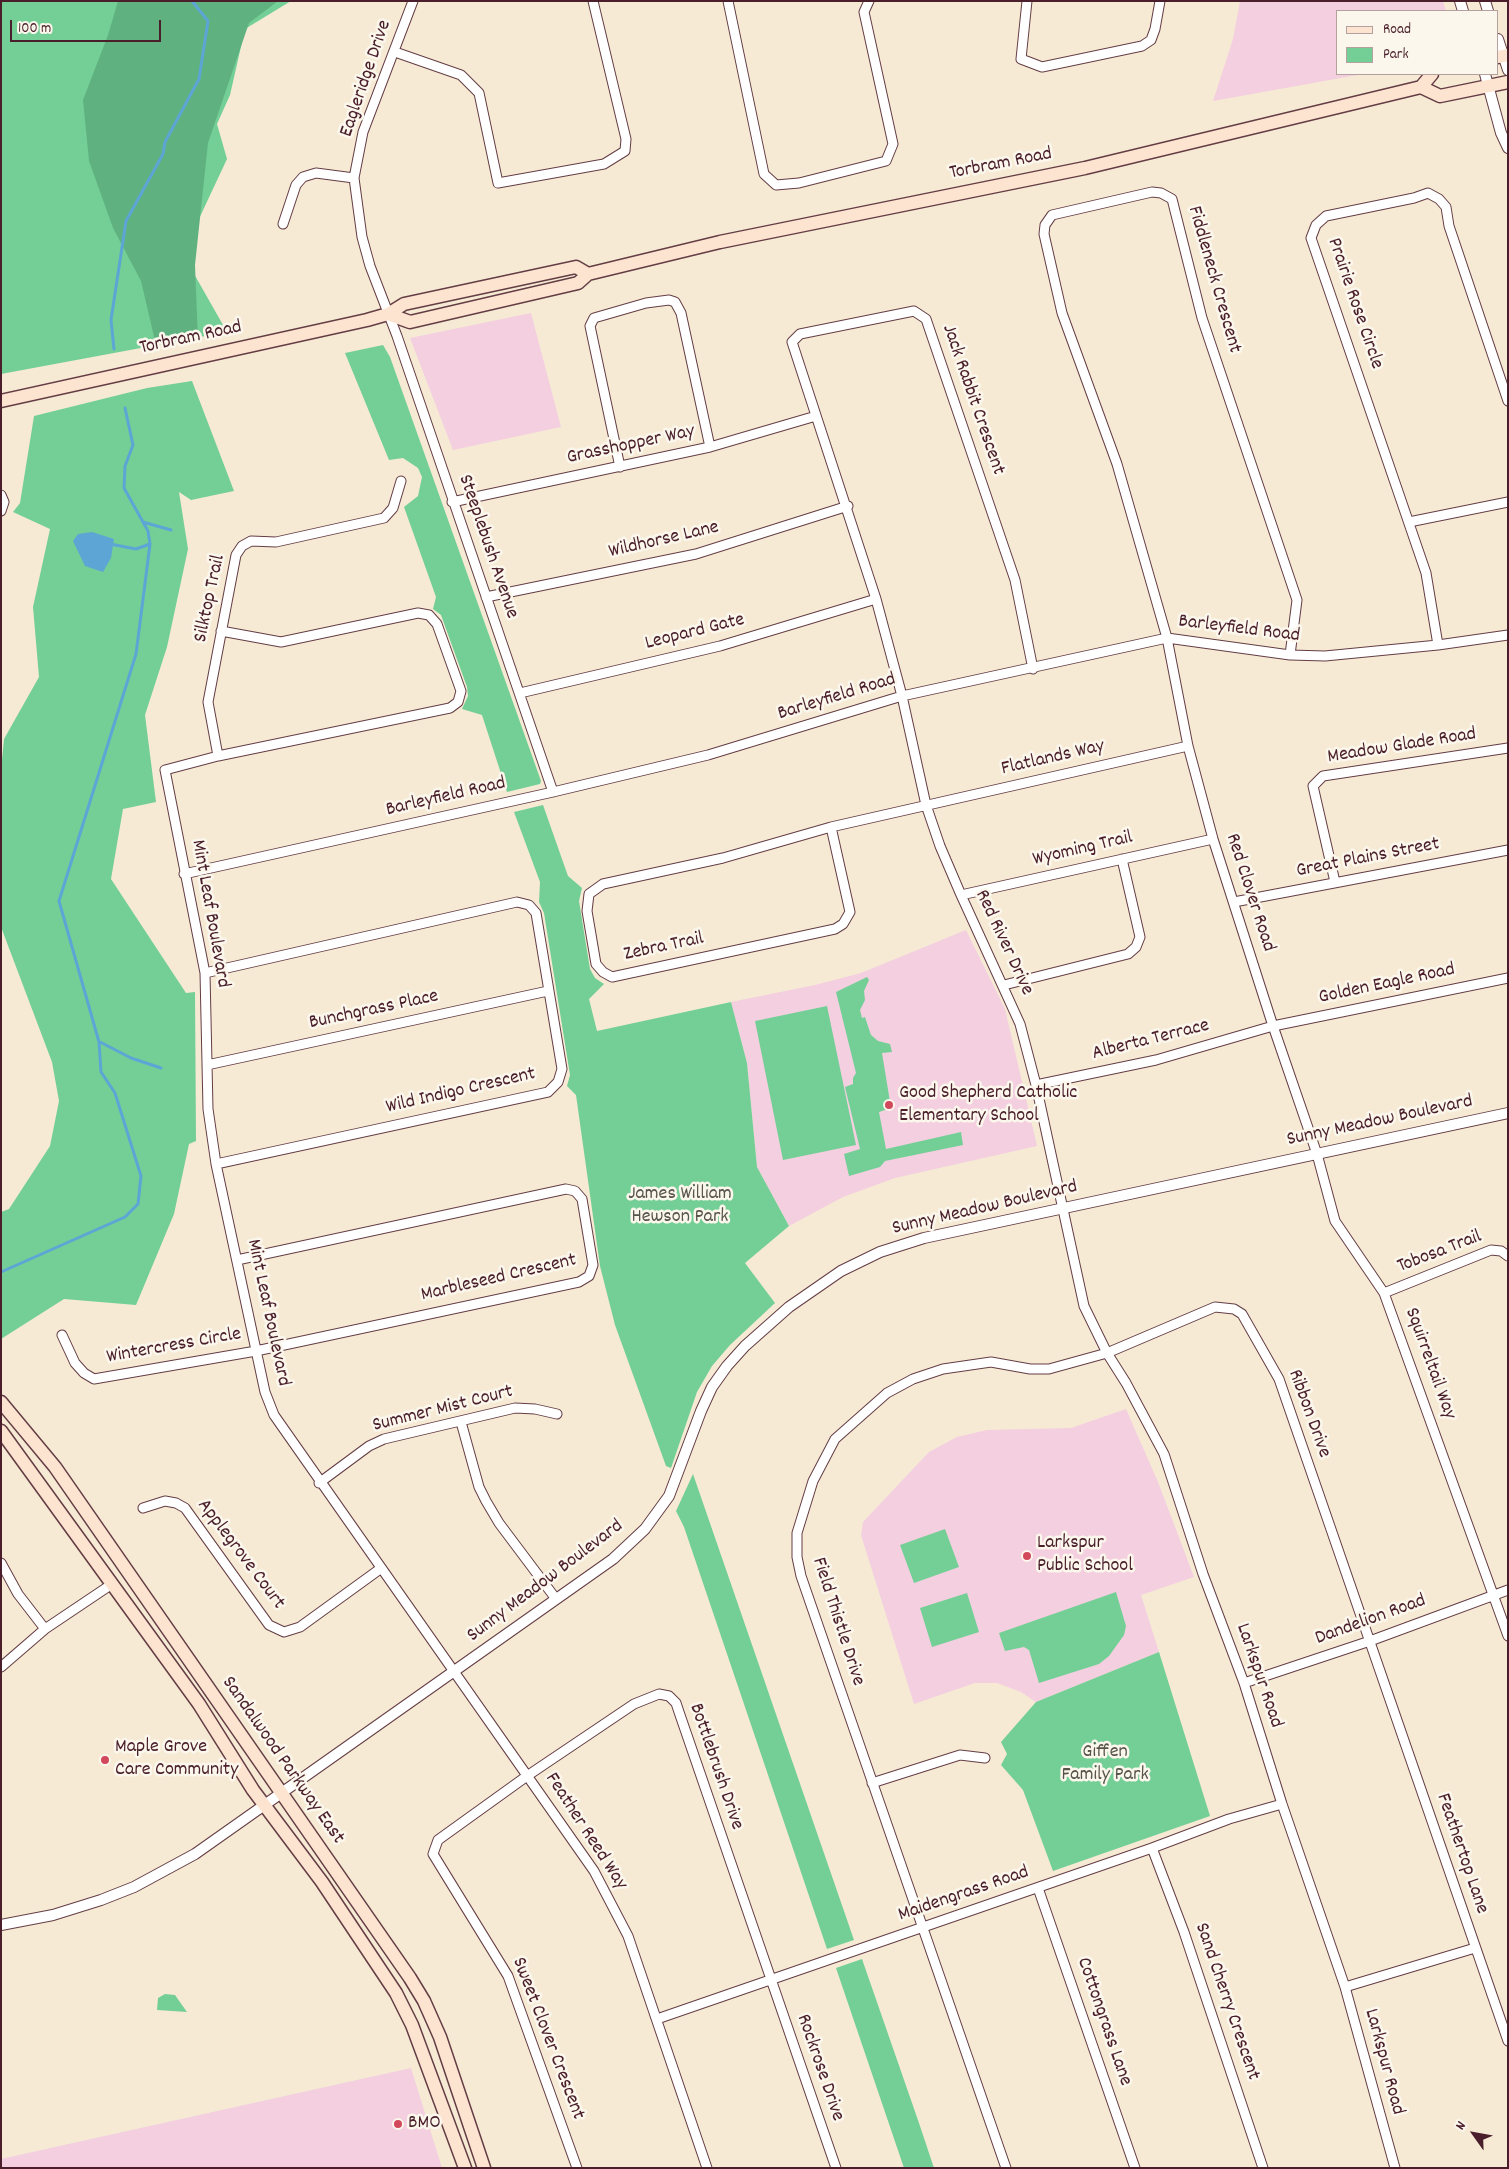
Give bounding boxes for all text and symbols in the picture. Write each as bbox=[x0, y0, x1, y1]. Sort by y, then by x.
scale bar bbox=[12, 10, 164, 42]
legend bbox=[1336, 10, 1499, 75]
street label: Eagleridge Drive bbox=[336, 17, 398, 141]
text: 100 m bbox=[18, 18, 51, 40]
text: Road bbox=[1383, 19, 1411, 41]
text: Park bbox=[1383, 44, 1409, 66]
street label: Torbram Road bbox=[948, 143, 1054, 187]
street label: Fiddleneck Crescent bbox=[1181, 204, 1245, 356]
street label: Prairie Rose Circle bbox=[1320, 235, 1388, 373]
street label: Torbram Road bbox=[138, 316, 244, 362]
street label: Jack Rabbit Crescent bbox=[935, 322, 1009, 478]
street label: Grasshopper Way bbox=[565, 421, 697, 471]
street label: Steeplebush Avenue bbox=[451, 472, 523, 622]
street label: Wildhorse Lane bbox=[607, 517, 721, 565]
street label: Silktop Trail bbox=[190, 553, 232, 645]
street label: Leopard Gate bbox=[643, 609, 747, 657]
street label: Barleyfield Road bbox=[1177, 611, 1301, 649]
street label: Barleyfield Road bbox=[775, 669, 899, 727]
street label: Meadow Glade Road bbox=[1326, 723, 1478, 771]
street label: Flatlands Way bbox=[999, 735, 1107, 783]
street label: Barleyfield Road bbox=[384, 773, 508, 823]
street label: Wyoming Trail bbox=[1031, 827, 1135, 873]
street label: Red Clover Road bbox=[1219, 831, 1279, 955]
street label: Great Plains Street bbox=[1294, 833, 1442, 885]
street label: Mint Leaf Boulevard bbox=[184, 838, 234, 990]
street label: Red River Drive bbox=[968, 886, 1038, 1000]
street label: Zebra Trail bbox=[622, 928, 706, 968]
street label: Golden Eagle Road bbox=[1317, 959, 1457, 1011]
street label: Bunchgrass Place bbox=[307, 986, 441, 1036]
street label: Alberta Terrace bbox=[1090, 1015, 1212, 1067]
street label: Wild Indigo Crescent bbox=[384, 1063, 538, 1121]
place label: Good Shepherd Catholic Elementary School bbox=[899, 1082, 1077, 1129]
street label: Sunny Meadow Boulevard bbox=[1285, 1091, 1475, 1153]
marker: Good Shepherd Catholic Elementary School bbox=[883, 1099, 895, 1111]
street label: Sunny Meadow Boulevard bbox=[890, 1176, 1080, 1242]
park label: James William Hewson Park bbox=[628, 1183, 732, 1230]
street label: Tobosa Trail bbox=[1395, 1226, 1485, 1280]
street label: Mint Leaf Boulevard bbox=[240, 1237, 294, 1389]
street label: Marbleseed Crescent bbox=[419, 1249, 579, 1309]
street label: Squirreltail Way bbox=[1398, 1305, 1460, 1423]
street label: Wintercress Circle bbox=[105, 1323, 243, 1371]
street label: Ribbon Drive bbox=[1281, 1367, 1335, 1461]
street label: Summer Mist Court bbox=[370, 1381, 516, 1439]
street label: Applegrove Court bbox=[191, 1495, 289, 1615]
street label: Sunny Meadow Boulevard bbox=[463, 1515, 629, 1649]
place label: Larkspur Public School bbox=[1037, 1532, 1133, 1579]
marker: Larkspur Public School bbox=[1021, 1550, 1033, 1562]
street label: Field Thistle Drive bbox=[805, 1555, 869, 1689]
street label: Dandelion Road bbox=[1313, 1590, 1429, 1652]
street label: Larkspur Road bbox=[1229, 1621, 1287, 1731]
street label: Sandalwood Parkway East bbox=[215, 1673, 349, 1849]
street label: Bottlebrush Drive bbox=[682, 1701, 748, 1833]
place label: Maple Grove Care Community bbox=[115, 1736, 238, 1783]
park label: Giffen Family Park bbox=[1061, 1741, 1149, 1788]
marker: Maple Grove Care Community bbox=[99, 1754, 111, 1766]
street label: Feather Reed Way bbox=[538, 1769, 632, 1895]
street label: Feathertop Lane bbox=[1429, 1791, 1493, 1917]
street label: Maidengrass Road bbox=[896, 1861, 1032, 1929]
street label: Sand Cherry Crescent bbox=[1188, 1920, 1264, 2084]
street label: Sweet Clover Crescent bbox=[505, 1954, 589, 2124]
street label: Cottongrass Lane bbox=[1070, 1955, 1136, 2089]
street label: Larkspur Road bbox=[1357, 2006, 1409, 2118]
street label: Rockrose Drive bbox=[789, 2011, 849, 2125]
north arrow bbox=[1449, 2109, 1499, 2159]
place label: BMO bbox=[408, 2112, 441, 2136]
marker: BMO bbox=[392, 2118, 404, 2130]
text: N bbox=[1451, 2118, 1472, 2134]

